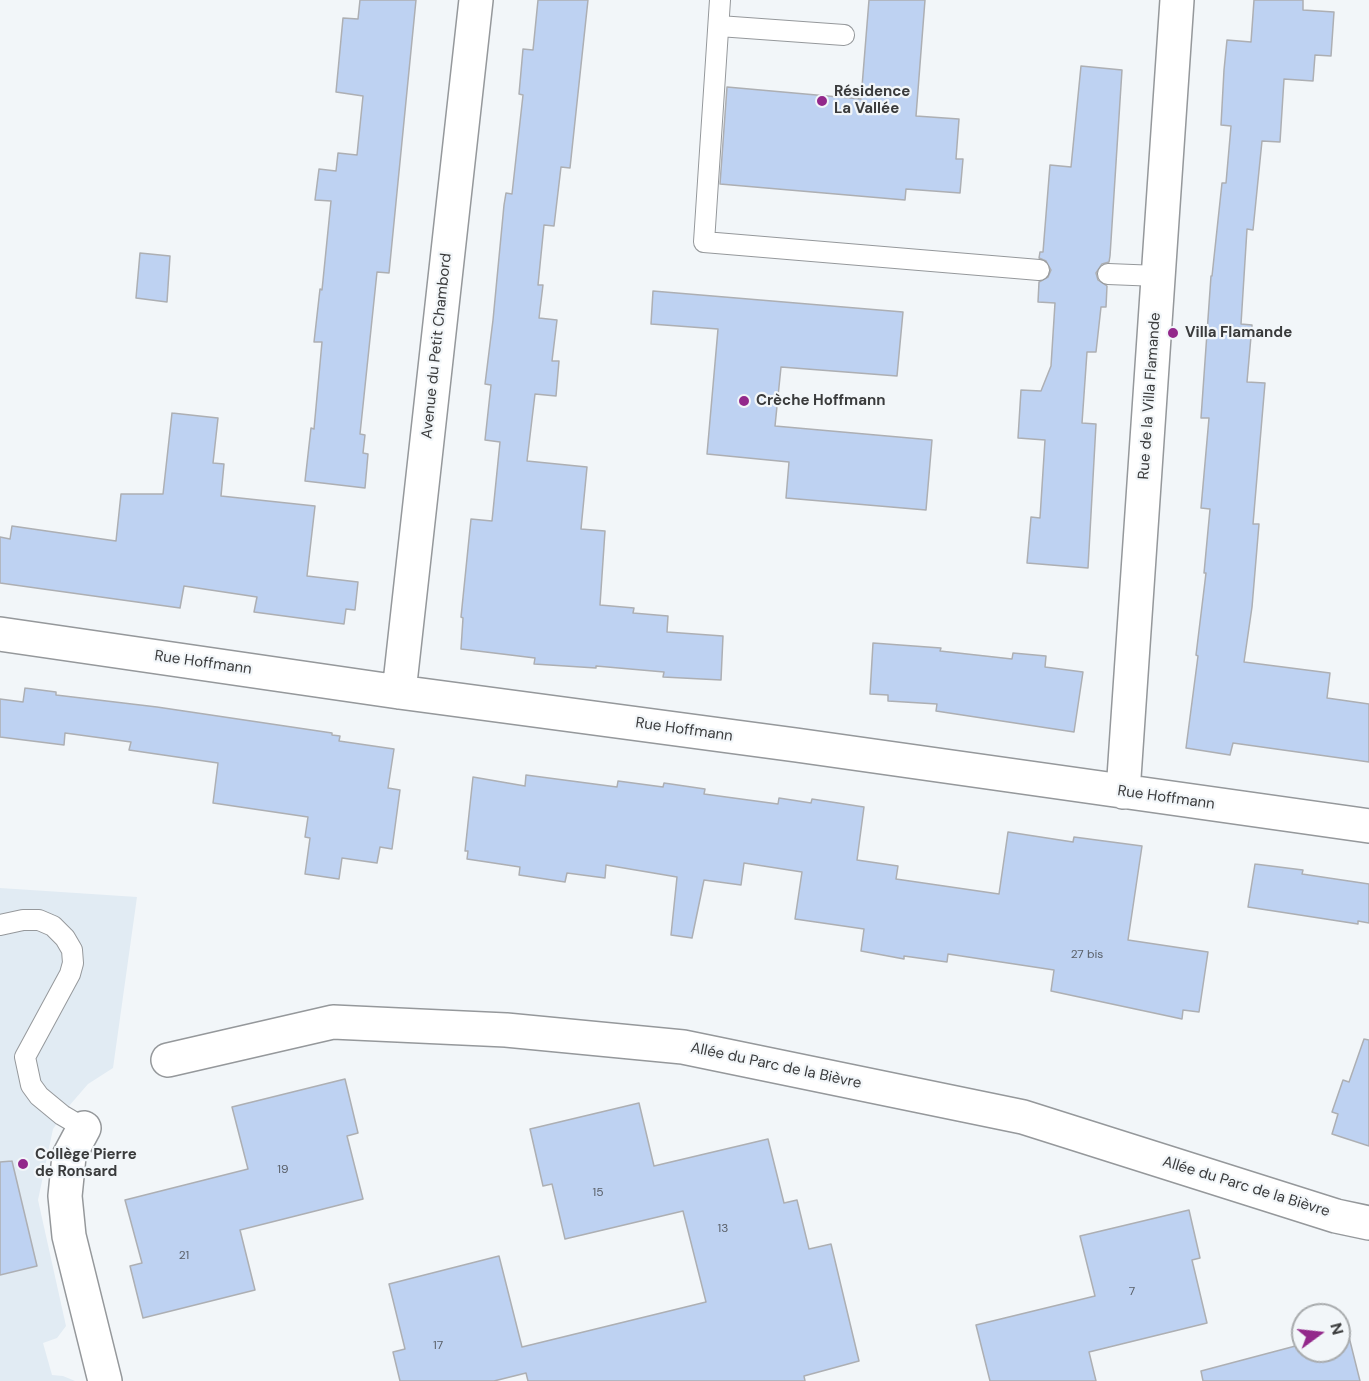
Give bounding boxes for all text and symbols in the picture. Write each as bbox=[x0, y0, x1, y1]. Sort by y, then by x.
place label: Résidence La Vallée bbox=[834, 83, 910, 118]
marker: Résidence La Vallée bbox=[815, 94, 829, 108]
street label: Avenue du Petit Chambord bbox=[418, 252, 456, 440]
street label: Rue de la Villa Flamande bbox=[1135, 312, 1165, 480]
place label: Villa Flamande bbox=[1185, 324, 1292, 342]
marker: Villa Flamande bbox=[1166, 326, 1180, 340]
place label: Crèche Hoffmann bbox=[756, 392, 885, 410]
marker: Crèche Hoffmann bbox=[737, 394, 751, 408]
street label: Rue Hoffmann bbox=[153, 647, 253, 679]
street label: Rue Hoffmann bbox=[634, 714, 734, 746]
street label: Rue Hoffmann bbox=[1116, 782, 1216, 814]
house number: 27 bis bbox=[1071, 948, 1103, 962]
street label: Allée du Parc de la Bièvre bbox=[689, 1039, 863, 1093]
place label: Collège Pierre de Ronsard bbox=[35, 1146, 137, 1181]
street label: Allée du Parc de la Bièvre bbox=[1160, 1153, 1332, 1221]
marker: Collège Pierre de Ronsard bbox=[16, 1157, 30, 1171]
house number: 19 bbox=[277, 1163, 289, 1177]
house number: 15 bbox=[592, 1186, 604, 1200]
house number: 13 bbox=[718, 1222, 728, 1236]
house number: 21 bbox=[179, 1249, 189, 1263]
house number: 7 bbox=[1129, 1285, 1135, 1299]
north arrow bbox=[1291, 1303, 1351, 1363]
text: N bbox=[1325, 1320, 1349, 1337]
house number: 17 bbox=[433, 1339, 443, 1353]

